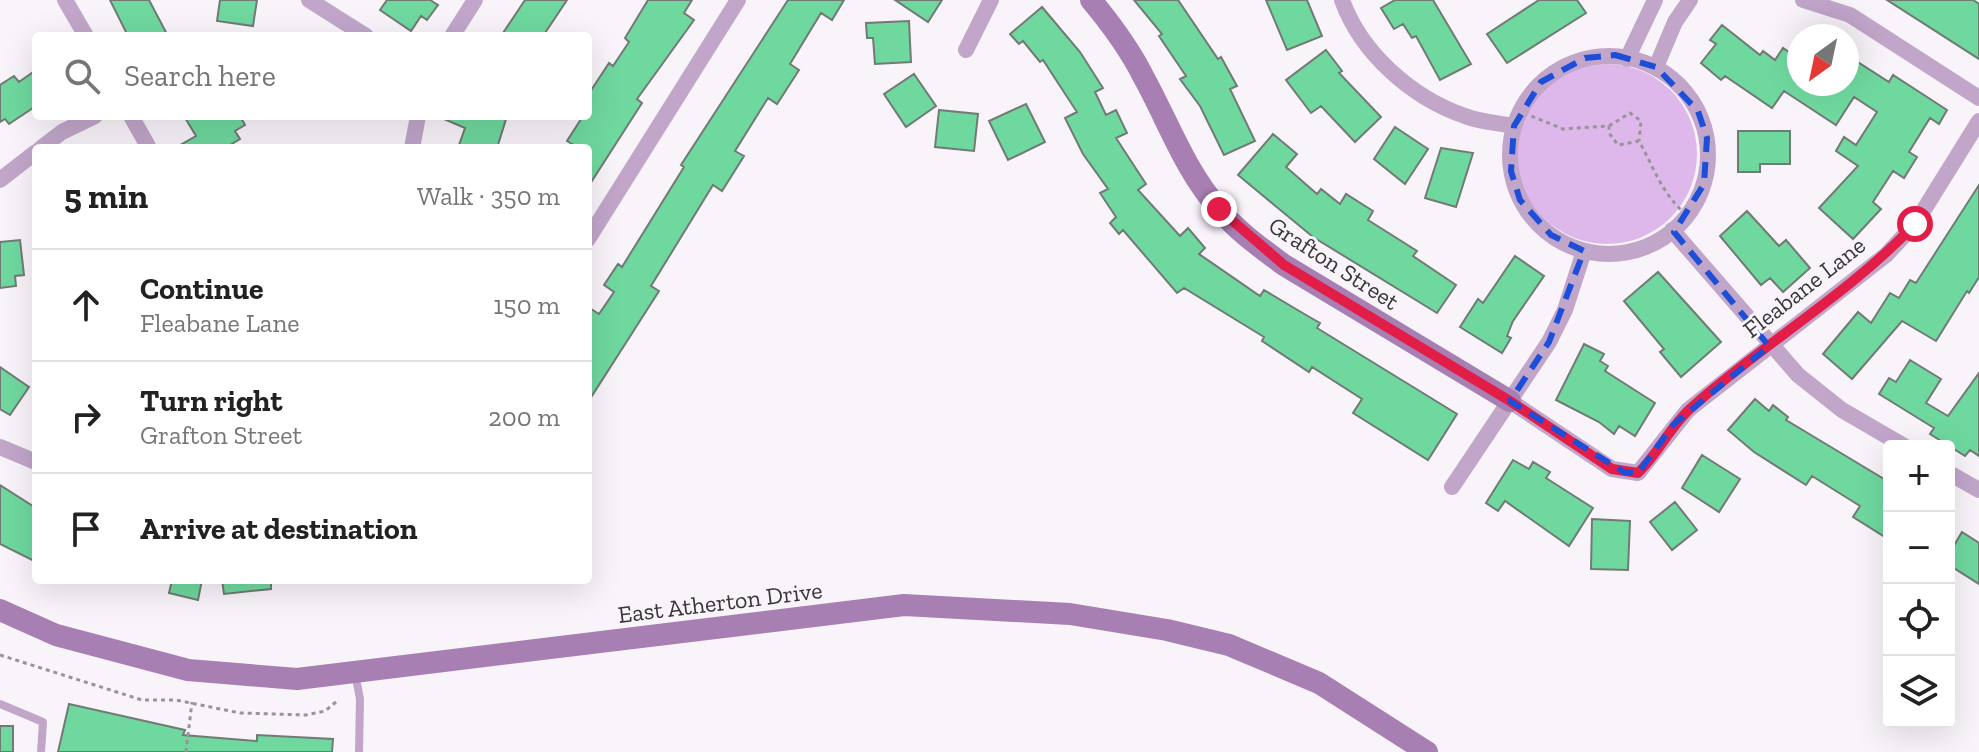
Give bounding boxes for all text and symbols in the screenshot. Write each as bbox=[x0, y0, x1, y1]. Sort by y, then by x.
north arrow bbox=[1787, 24, 1859, 96]
search box bbox=[32, 32, 592, 120]
icon: search bbox=[60, 54, 104, 98]
text: Search here bbox=[124, 58, 276, 94]
text: 5 min bbox=[64, 176, 148, 217]
text: Walk · 350 m bbox=[417, 180, 560, 212]
route end bbox=[1201, 191, 1237, 227]
route start bbox=[1897, 206, 1933, 242]
street label: Grafton Street bbox=[1263, 210, 1405, 316]
street label: Fleabane Lane bbox=[1737, 230, 1871, 344]
text: Continue bbox=[140, 271, 264, 307]
icon: ahead bbox=[64, 283, 108, 327]
text: 150 m bbox=[493, 289, 560, 321]
text: Fleabane Lane bbox=[140, 307, 300, 339]
text: Turn right bbox=[140, 383, 282, 419]
icon: right bbox=[64, 395, 108, 439]
text: 200 m bbox=[488, 401, 560, 433]
text: Grafton Street bbox=[140, 419, 302, 451]
map controls bbox=[1883, 440, 1955, 728]
button: + bbox=[1883, 440, 1955, 512]
icon: arrive bbox=[64, 507, 108, 551]
text: Arrive at destination bbox=[140, 511, 417, 547]
button: − bbox=[1883, 512, 1955, 584]
street label: East Atherton Drive bbox=[616, 575, 824, 629]
button: locate bbox=[1883, 584, 1955, 656]
button: layers bbox=[1883, 656, 1955, 728]

